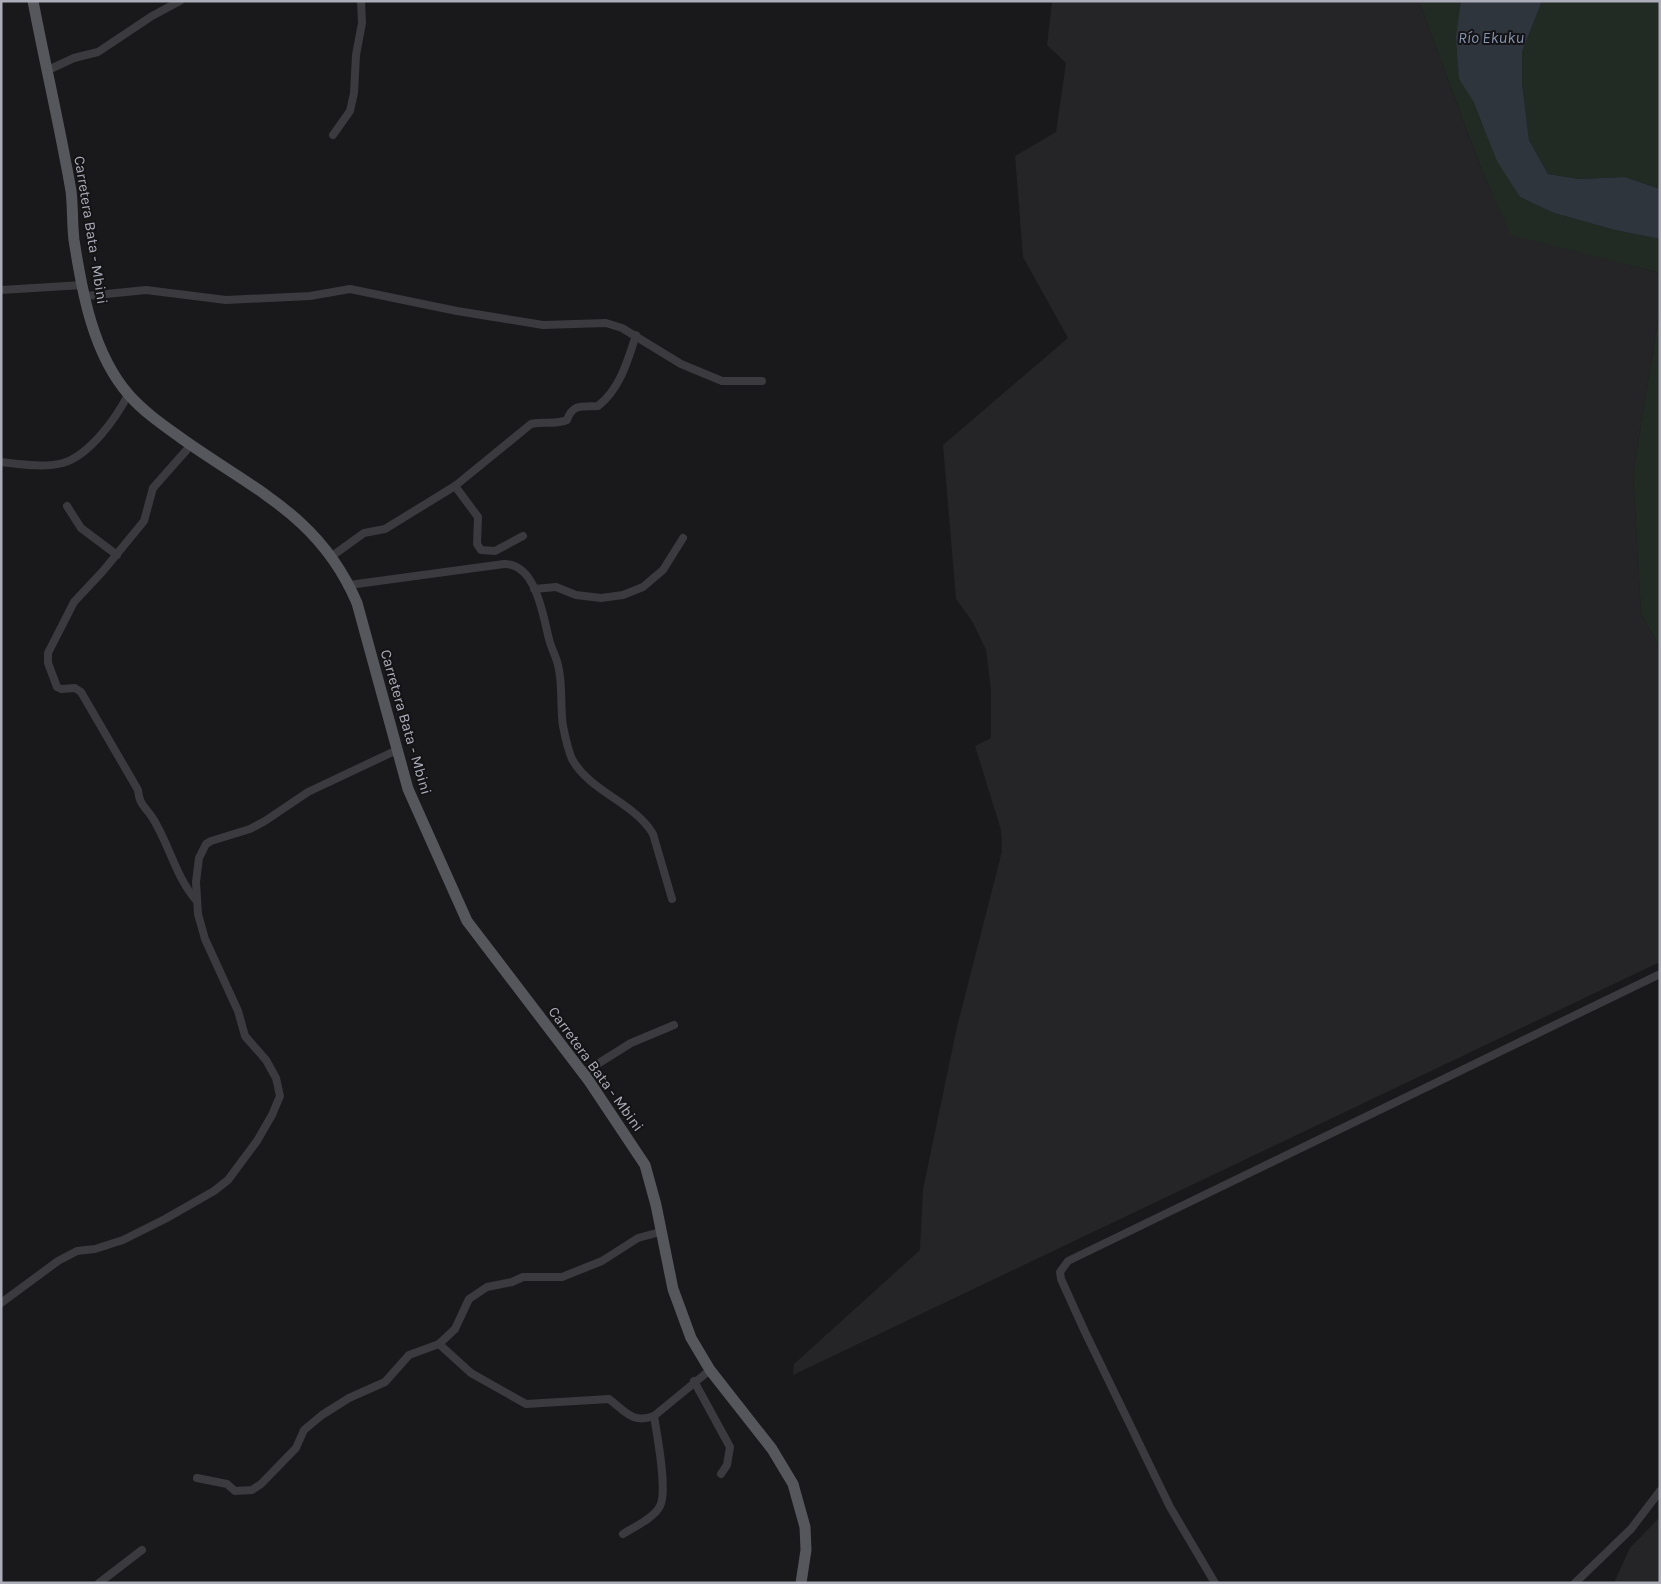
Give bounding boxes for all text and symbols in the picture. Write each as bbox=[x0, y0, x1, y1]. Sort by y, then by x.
water label: Río Ekuku bbox=[1458, 28, 1524, 47]
street label: Carretera Bata - Mbini bbox=[70, 155, 112, 305]
street label: Carretera Bata - Mbini bbox=[377, 647, 435, 797]
street label: Carretera Bata - Mbini bbox=[545, 1003, 647, 1135]

